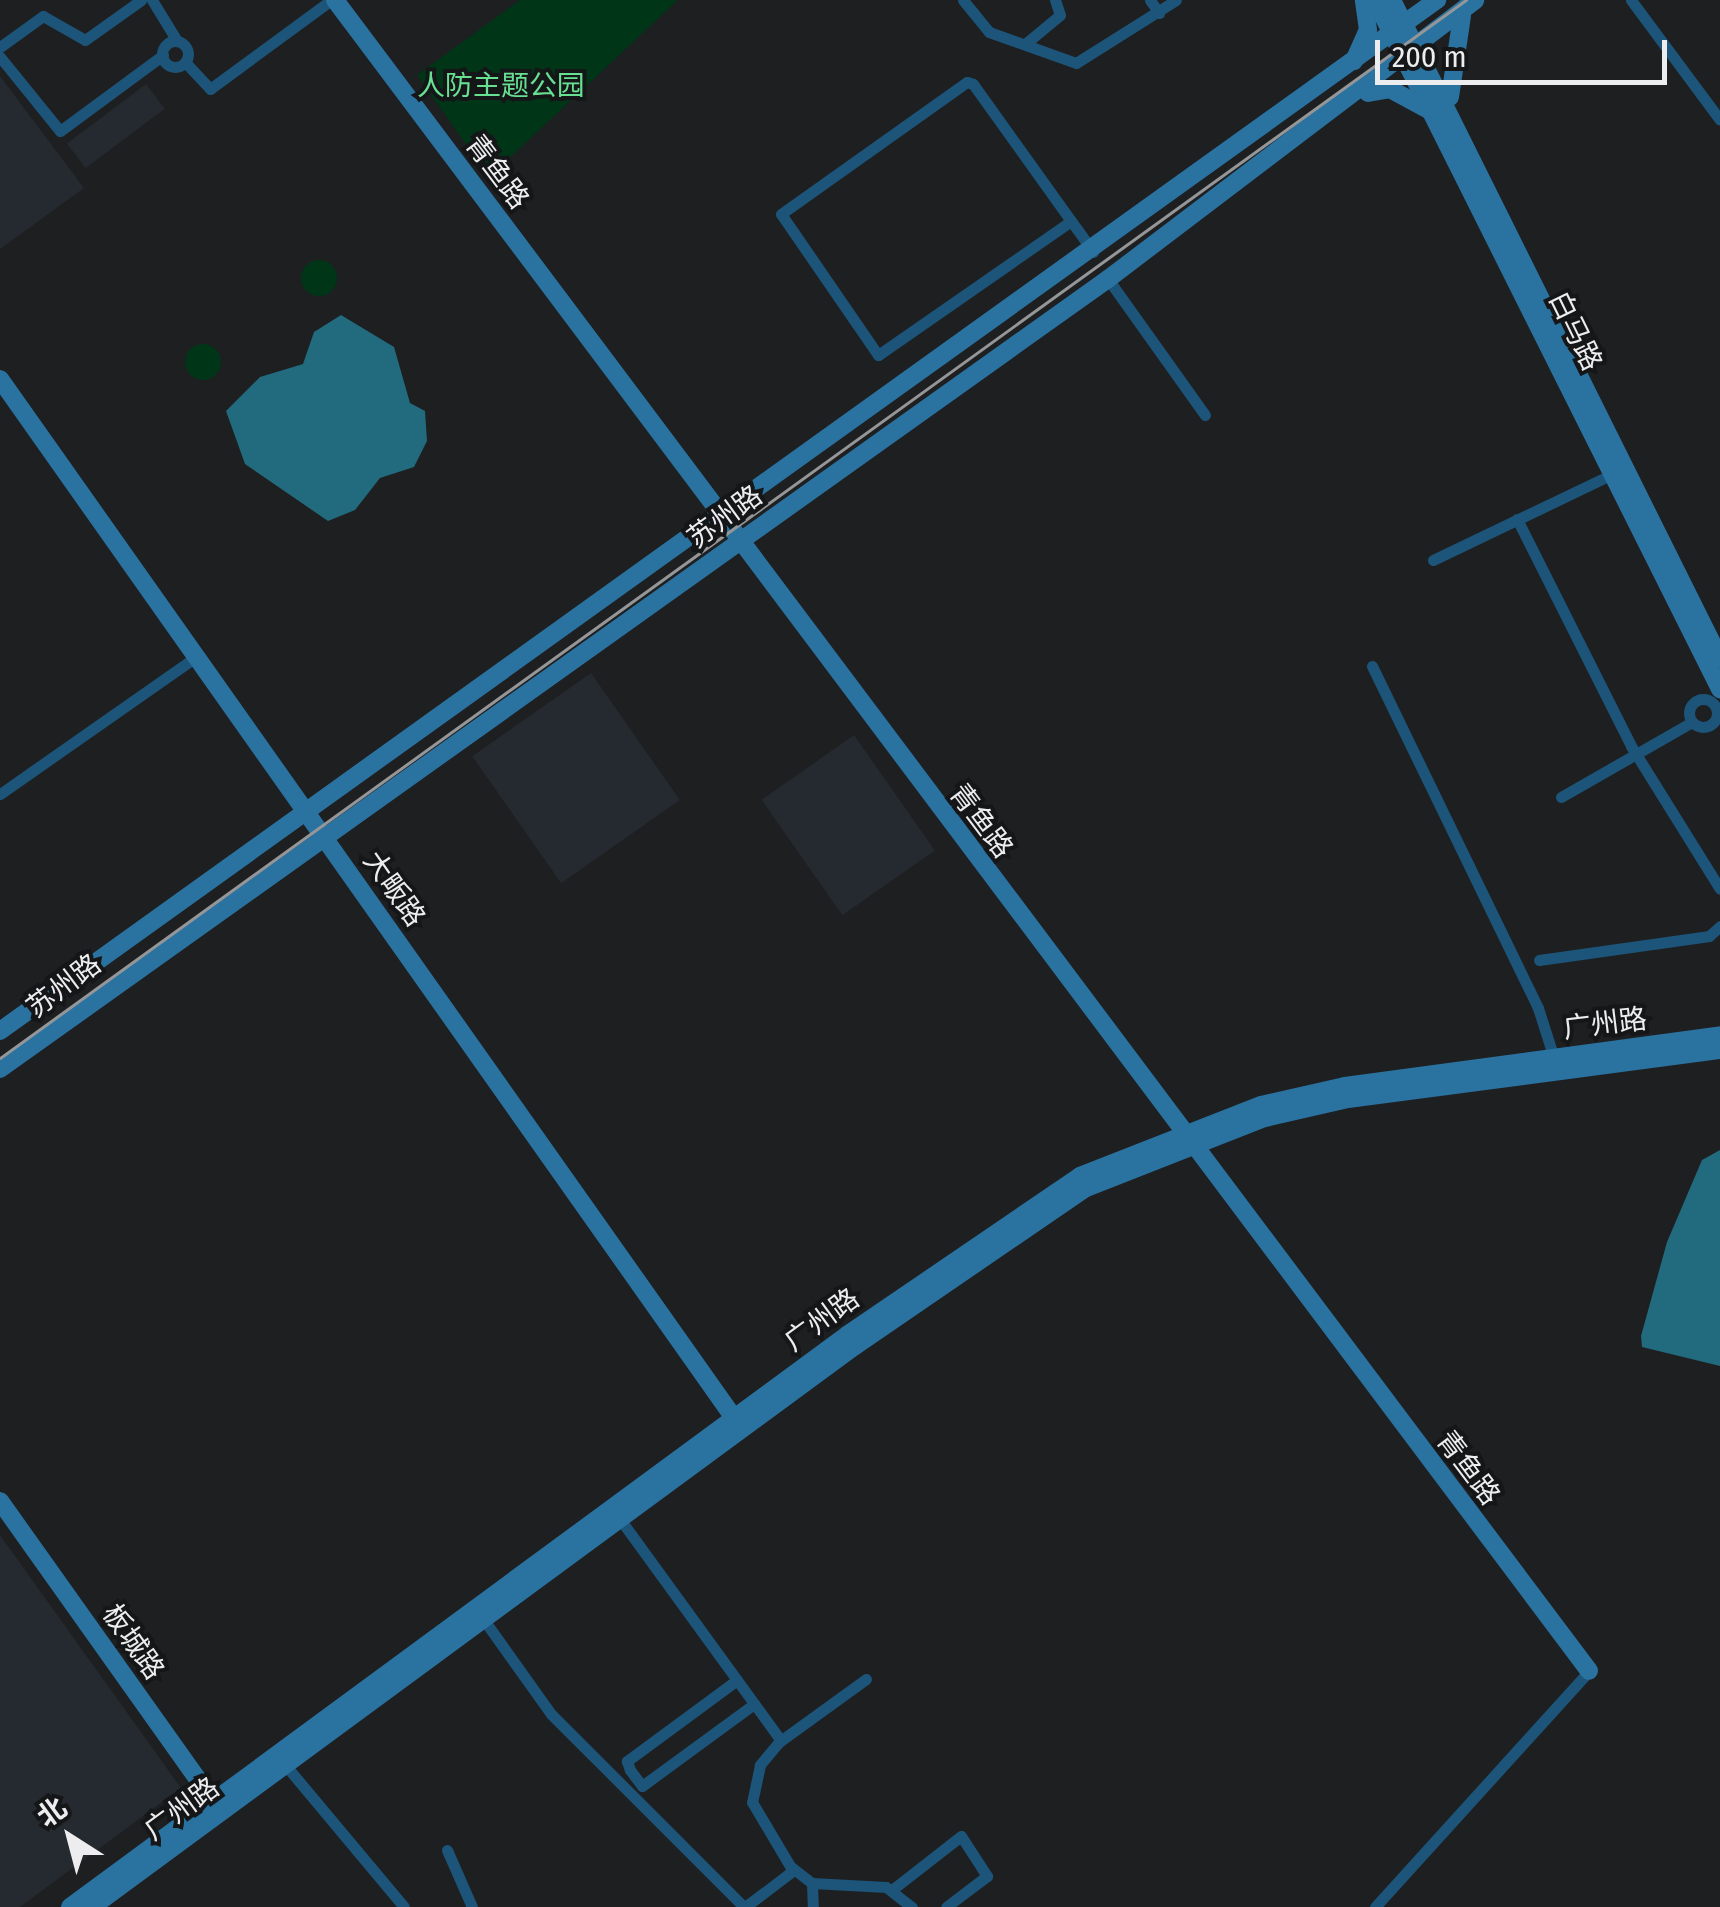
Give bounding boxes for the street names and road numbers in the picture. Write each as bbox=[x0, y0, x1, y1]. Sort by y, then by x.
street label: 青鱼路 bbox=[458, 128, 536, 216]
street label: 白马路 bbox=[1541, 286, 1609, 376]
street label: 苏州路 bbox=[681, 479, 769, 555]
street label: 青鱼路 bbox=[942, 777, 1020, 865]
street label: 大畈路 bbox=[356, 845, 432, 933]
street label: 苏州路 bbox=[20, 947, 108, 1025]
street label: 广州路 bbox=[1561, 1002, 1649, 1046]
street label: 广州路 bbox=[778, 1282, 866, 1358]
street label: 青鱼路 bbox=[1429, 1424, 1507, 1512]
street label: 板城路 bbox=[95, 1598, 171, 1686]
street label: 广州路 bbox=[138, 1771, 226, 1847]

